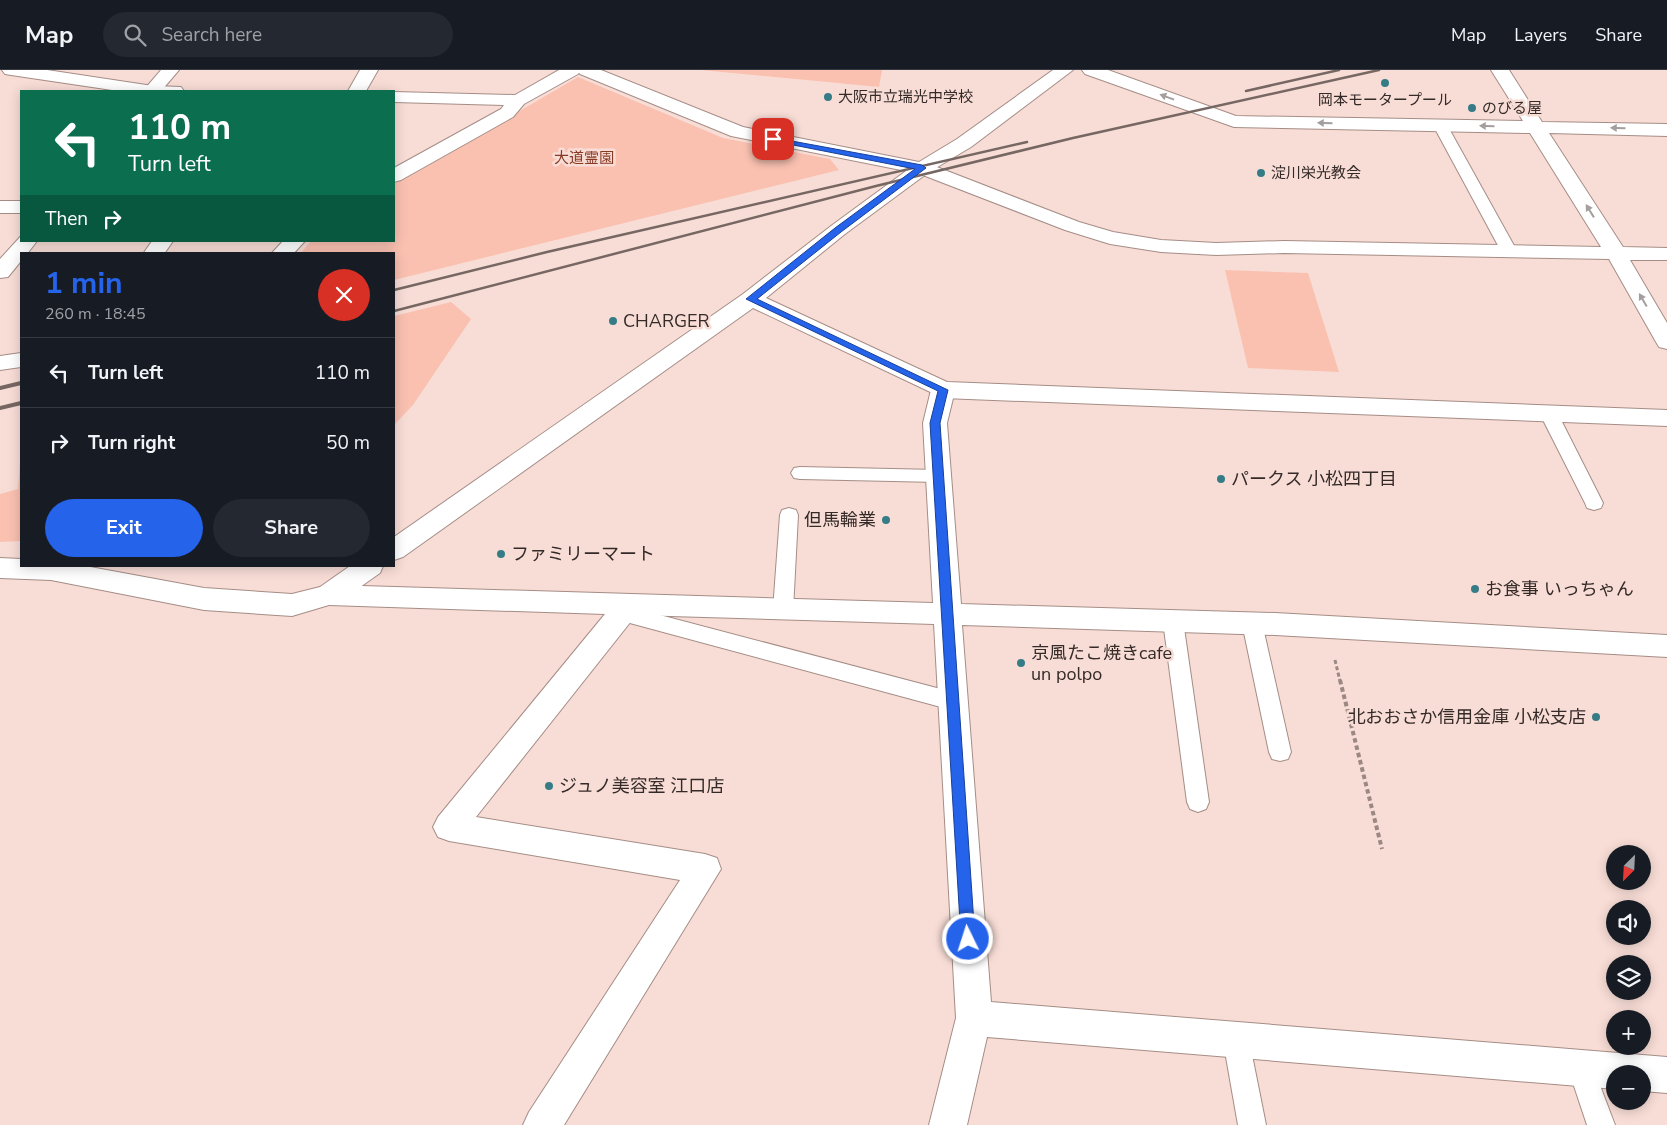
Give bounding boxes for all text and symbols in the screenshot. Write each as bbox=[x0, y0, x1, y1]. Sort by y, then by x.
search box bbox=[103, 12, 453, 57]
text: Map bbox=[25, 19, 73, 51]
icon: search bbox=[121, 21, 149, 49]
text: Search here bbox=[161, 22, 262, 48]
text: Map bbox=[1451, 23, 1486, 47]
text: Layers bbox=[1514, 23, 1567, 47]
text: Share bbox=[1595, 23, 1642, 47]
marker: 岡本モータープール bbox=[1379, 77, 1391, 89]
place label: 大阪市立瑞光中学校 bbox=[838, 87, 973, 107]
place label: 岡本モータープール bbox=[1318, 90, 1452, 110]
marker: 大阪市立瑞光中学校 bbox=[822, 91, 834, 103]
one-way arrow bbox=[1159, 93, 1174, 100]
place label: のびる屋 bbox=[1482, 98, 1542, 118]
marker: のびる屋 bbox=[1466, 102, 1478, 114]
text: 110 m bbox=[128, 104, 231, 151]
icon: left bbox=[45, 110, 110, 175]
pin bbox=[752, 118, 794, 160]
one-way arrow bbox=[1317, 118, 1333, 126]
one-way arrow bbox=[1479, 121, 1495, 129]
one-way arrow bbox=[1610, 124, 1626, 132]
icon: arrive bbox=[759, 125, 787, 153]
park label: 大道霊園 bbox=[554, 148, 614, 168]
text: Turn left bbox=[128, 149, 211, 179]
place label: 淀川栄光教会 bbox=[1271, 163, 1361, 183]
marker: 淀川栄光教会 bbox=[1255, 167, 1267, 179]
icon: right bbox=[98, 205, 126, 233]
one-way arrow bbox=[1585, 205, 1594, 218]
text: Then bbox=[45, 206, 88, 232]
text: 1 min bbox=[45, 263, 123, 304]
button: close bbox=[318, 269, 370, 321]
one-way arrow bbox=[1638, 293, 1647, 306]
text: 260 m · 18:45 bbox=[45, 303, 146, 325]
place label: CHARGER bbox=[623, 309, 710, 333]
marker: CHARGER bbox=[607, 315, 619, 327]
icon: left bbox=[45, 359, 73, 387]
text: Turn left bbox=[88, 360, 163, 386]
text: 110 m bbox=[315, 360, 370, 386]
icon: right bbox=[45, 429, 73, 457]
text: Turn right bbox=[88, 430, 175, 456]
text: 50 m bbox=[326, 430, 370, 456]
place label: パークス 小松四丁目 bbox=[1231, 467, 1397, 491]
marker: パークス 小松四丁目 bbox=[1215, 473, 1227, 485]
button: Exit bbox=[45, 499, 203, 557]
button: Share bbox=[213, 499, 370, 557]
place label: 但馬輪業 bbox=[804, 508, 876, 532]
marker: 但馬輪業 bbox=[880, 514, 892, 526]
place label: ファミリーマート bbox=[511, 542, 655, 566]
marker: ファミリーマート bbox=[495, 548, 507, 560]
place label: お食事 いっちゃん bbox=[1485, 577, 1634, 601]
marker: お食事 いっちゃん bbox=[1469, 583, 1481, 595]
place label: 京風たこ焼きcafe un polpo bbox=[1031, 641, 1172, 686]
marker: 京風たこ焼きcafe un polpo bbox=[1015, 657, 1027, 669]
place label: 北おおさか信用金庫 小松支店 bbox=[1347, 705, 1586, 729]
marker: 北おおさか信用金庫 小松支店 bbox=[1590, 711, 1602, 723]
place label: ジュノ美容室 江口店 bbox=[559, 774, 724, 798]
marker: ジュノ美容室 江口店 bbox=[543, 780, 555, 792]
north arrow bbox=[1606, 845, 1651, 890]
map controls bbox=[1606, 845, 1651, 1110]
button: sound bbox=[1606, 900, 1651, 945]
position arrow bbox=[941, 912, 993, 964]
button: layers bbox=[1606, 955, 1651, 1000]
button: + bbox=[1606, 1010, 1651, 1055]
button: − bbox=[1606, 1065, 1651, 1110]

